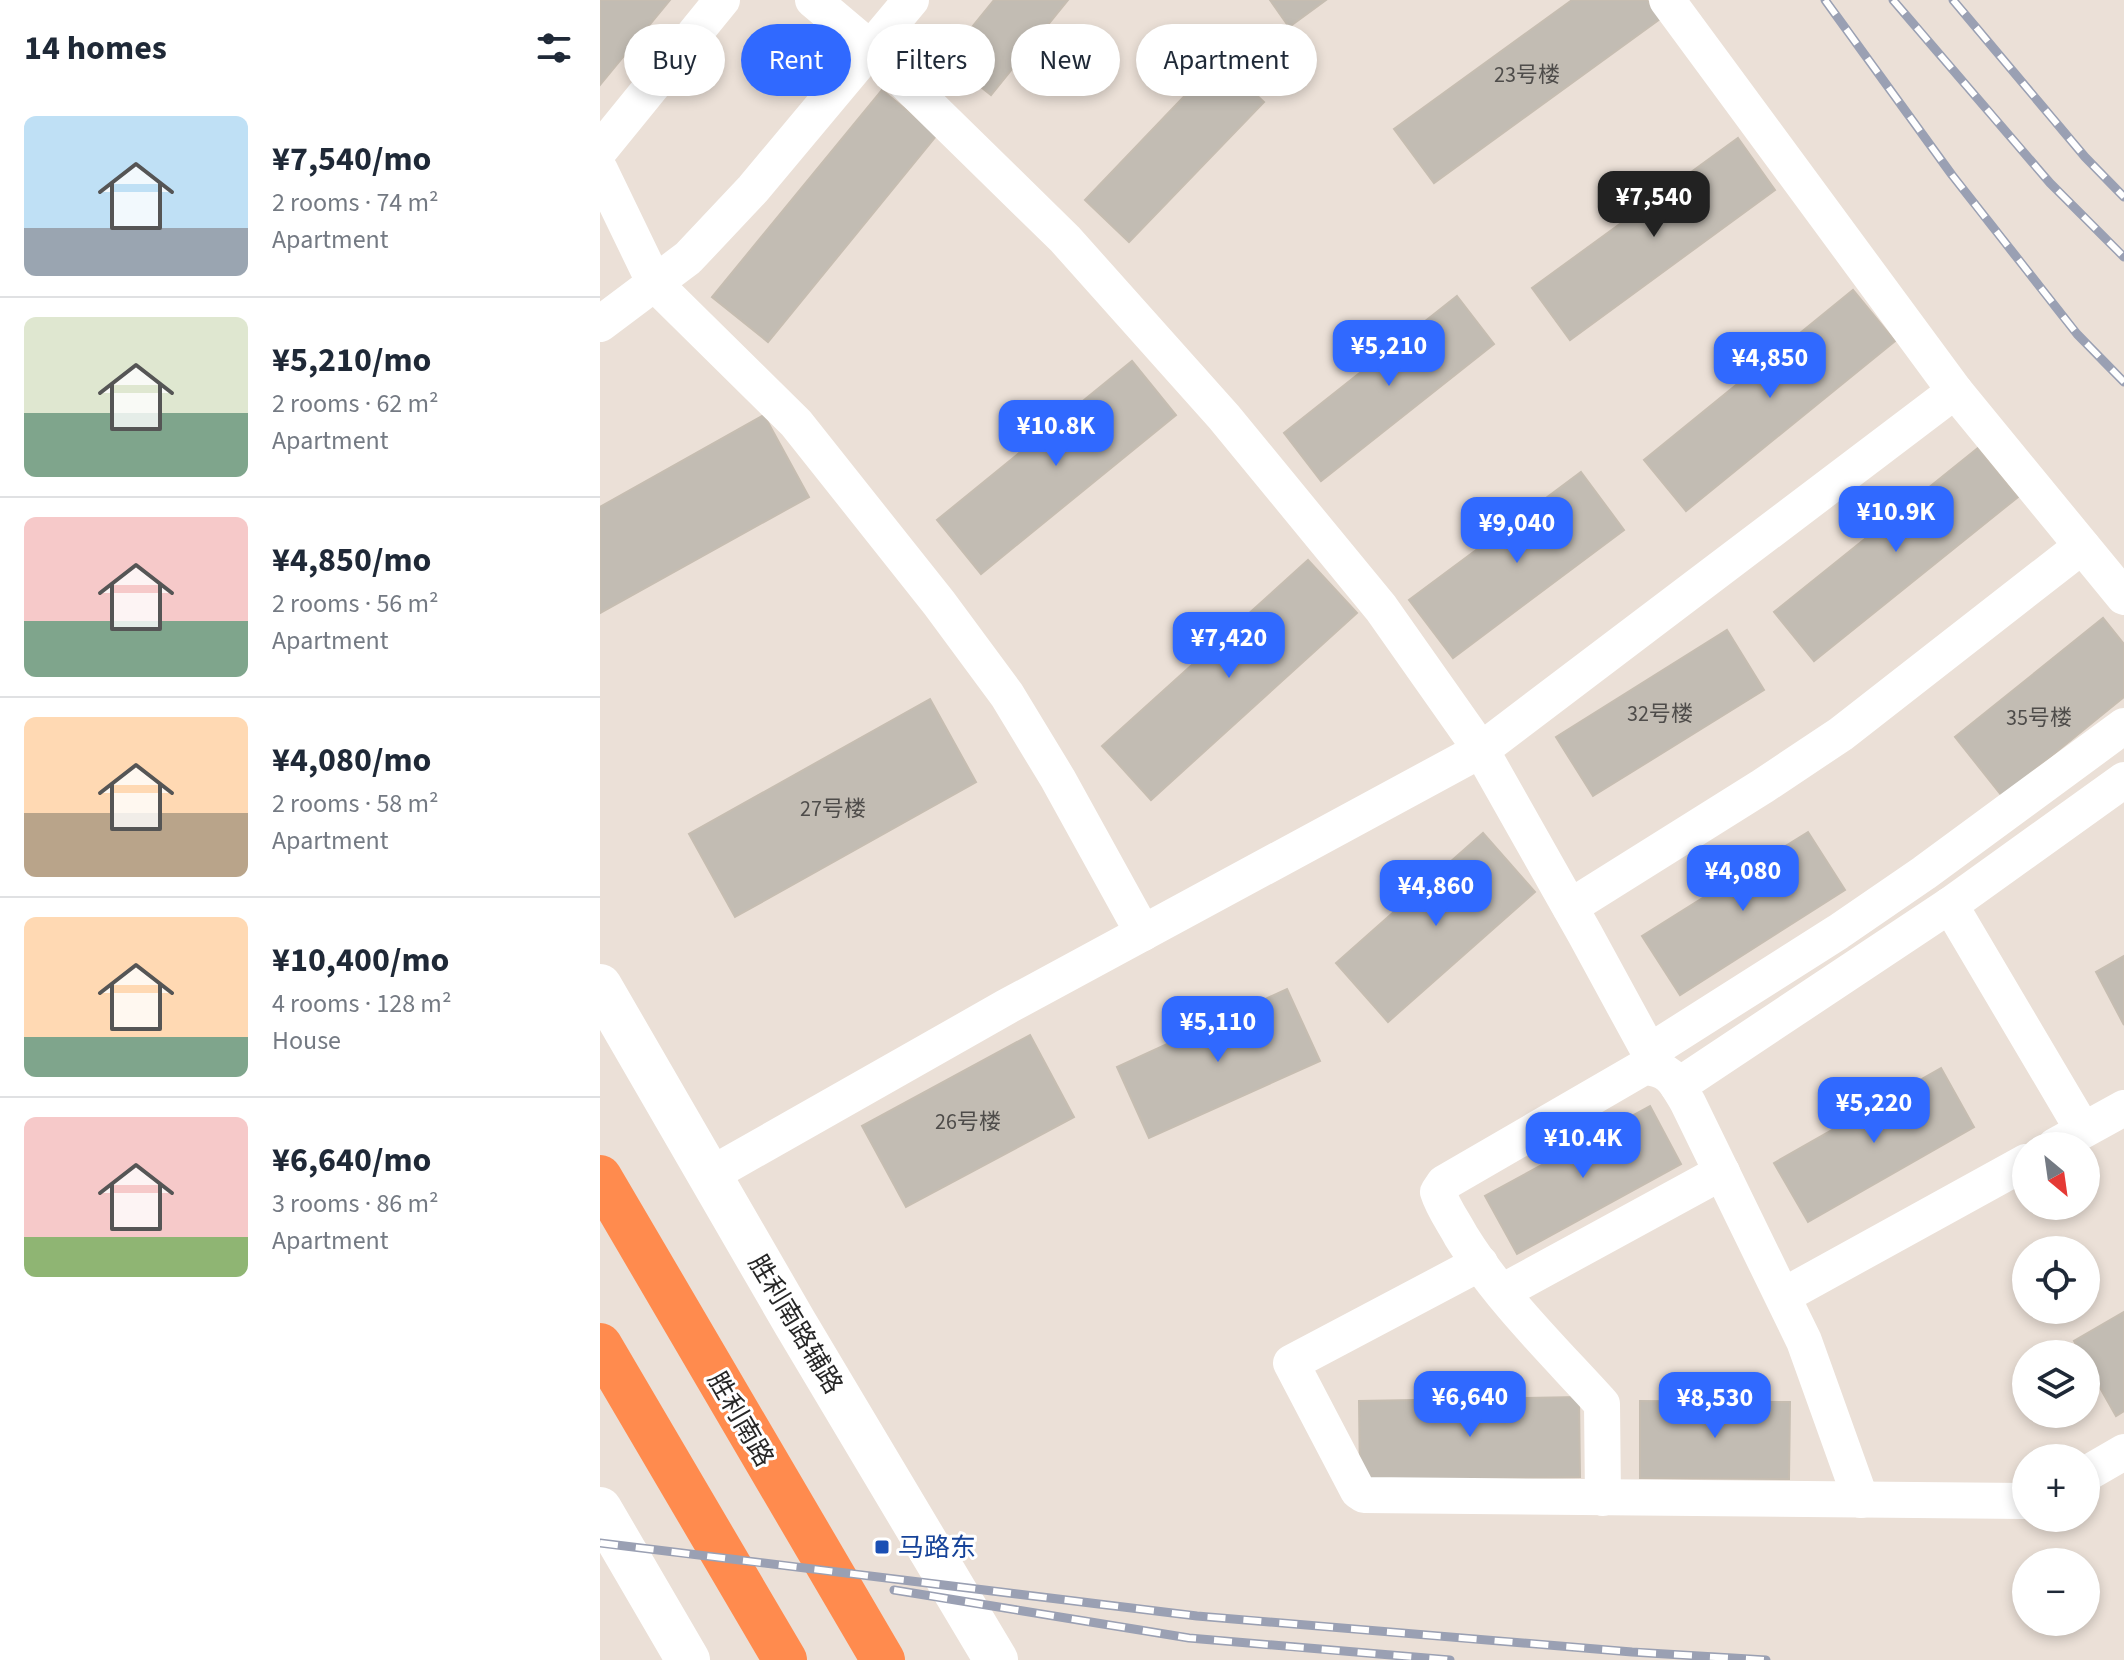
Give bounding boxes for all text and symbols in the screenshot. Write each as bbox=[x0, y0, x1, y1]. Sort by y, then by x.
text: 14 homes bbox=[24, 24, 167, 73]
chip: Buy bbox=[624, 24, 725, 96]
chip: Rent bbox=[741, 24, 851, 96]
chip: Filters bbox=[867, 24, 995, 96]
chip: New bbox=[1011, 24, 1120, 96]
chip: Apartment bbox=[1136, 24, 1317, 96]
icon: filters bbox=[532, 26, 576, 70]
house number: 23号楼 bbox=[1494, 59, 1560, 91]
text: ¥7,540/mo bbox=[272, 135, 432, 184]
icon: home bbox=[88, 148, 184, 244]
pin: ¥7,540 bbox=[1589, 171, 1719, 239]
text: ¥7,540 bbox=[1616, 178, 1692, 215]
text: 2 rooms · 74 m² bbox=[272, 184, 439, 221]
text: Apartment bbox=[272, 221, 389, 258]
pin: ¥5,210 bbox=[1324, 320, 1454, 388]
text: ¥5,210 bbox=[1351, 327, 1427, 364]
pin: ¥4,850 bbox=[1705, 332, 1835, 400]
text: ¥5,210/mo bbox=[272, 336, 432, 385]
text: ¥4,850 bbox=[1732, 339, 1808, 376]
icon: home bbox=[88, 349, 184, 445]
text: 2 rooms · 62 m² bbox=[272, 385, 439, 422]
pin: ¥10.8K bbox=[991, 400, 1121, 468]
text: ¥10.8K bbox=[1017, 407, 1095, 444]
text: Apartment bbox=[272, 422, 389, 459]
pin: ¥10.9K bbox=[1831, 486, 1961, 554]
text: ¥10.9K bbox=[1857, 493, 1935, 530]
pin: ¥9,040 bbox=[1452, 497, 1582, 565]
text: ¥9,040 bbox=[1479, 504, 1555, 541]
text: ¥4,850/mo bbox=[272, 536, 432, 585]
icon: home bbox=[88, 549, 184, 645]
text: 2 rooms · 56 m² bbox=[272, 585, 439, 622]
pin: ¥7,420 bbox=[1164, 612, 1294, 680]
text: ¥7,420 bbox=[1191, 619, 1267, 656]
text: Apartment bbox=[272, 622, 389, 659]
house number: 32号楼 bbox=[1627, 698, 1693, 730]
house number: 35号楼 bbox=[2006, 702, 2072, 734]
text: ¥4,080/mo bbox=[272, 736, 432, 785]
icon: home bbox=[88, 749, 184, 845]
text: 2 rooms · 58 m² bbox=[272, 785, 439, 822]
house number: 27号楼 bbox=[800, 793, 866, 825]
text: Apartment bbox=[272, 822, 389, 859]
pin: ¥4,080 bbox=[1678, 845, 1808, 913]
text: ¥4,080 bbox=[1705, 852, 1781, 889]
pin: ¥4,860 bbox=[1371, 860, 1501, 928]
text: ¥4,860 bbox=[1398, 867, 1474, 904]
text: ¥10,400/mo bbox=[272, 936, 449, 985]
icon: home bbox=[88, 949, 184, 1045]
text: 4 rooms · 128 m² bbox=[272, 985, 451, 1022]
pin: ¥5,110 bbox=[1153, 996, 1283, 1064]
text: ¥5,110 bbox=[1180, 1003, 1256, 1040]
text: House bbox=[272, 1022, 341, 1059]
pin: ¥5,220 bbox=[1809, 1077, 1939, 1145]
text: ¥5,220 bbox=[1836, 1084, 1912, 1121]
house number: 26号楼 bbox=[935, 1106, 1001, 1138]
pin: ¥10.4K bbox=[1518, 1112, 1648, 1180]
text: ¥10.4K bbox=[1544, 1119, 1622, 1156]
north arrow bbox=[2012, 1132, 2100, 1220]
map controls bbox=[2012, 1132, 2100, 1636]
text: ¥6,640/mo bbox=[272, 1136, 432, 1185]
icon: home bbox=[88, 1149, 184, 1245]
text: 3 rooms · 86 m² bbox=[272, 1185, 439, 1222]
text: Apartment bbox=[272, 1222, 389, 1259]
button: locate bbox=[2012, 1236, 2100, 1324]
street label: 胜利南路辅路 bbox=[740, 1248, 852, 1401]
button: layers bbox=[2012, 1340, 2100, 1428]
street label: 胜利南路 bbox=[699, 1365, 783, 1474]
pin: ¥6,640 bbox=[1405, 1371, 1535, 1439]
pin: ¥8,530 bbox=[1650, 1372, 1780, 1440]
text: ¥6,640 bbox=[1432, 1378, 1508, 1415]
text: ¥8,530 bbox=[1677, 1379, 1753, 1416]
button: + bbox=[2012, 1444, 2100, 1532]
place label: 马路东 bbox=[898, 1529, 976, 1566]
marker: 马路东 bbox=[873, 1538, 891, 1556]
button: − bbox=[2012, 1548, 2100, 1636]

